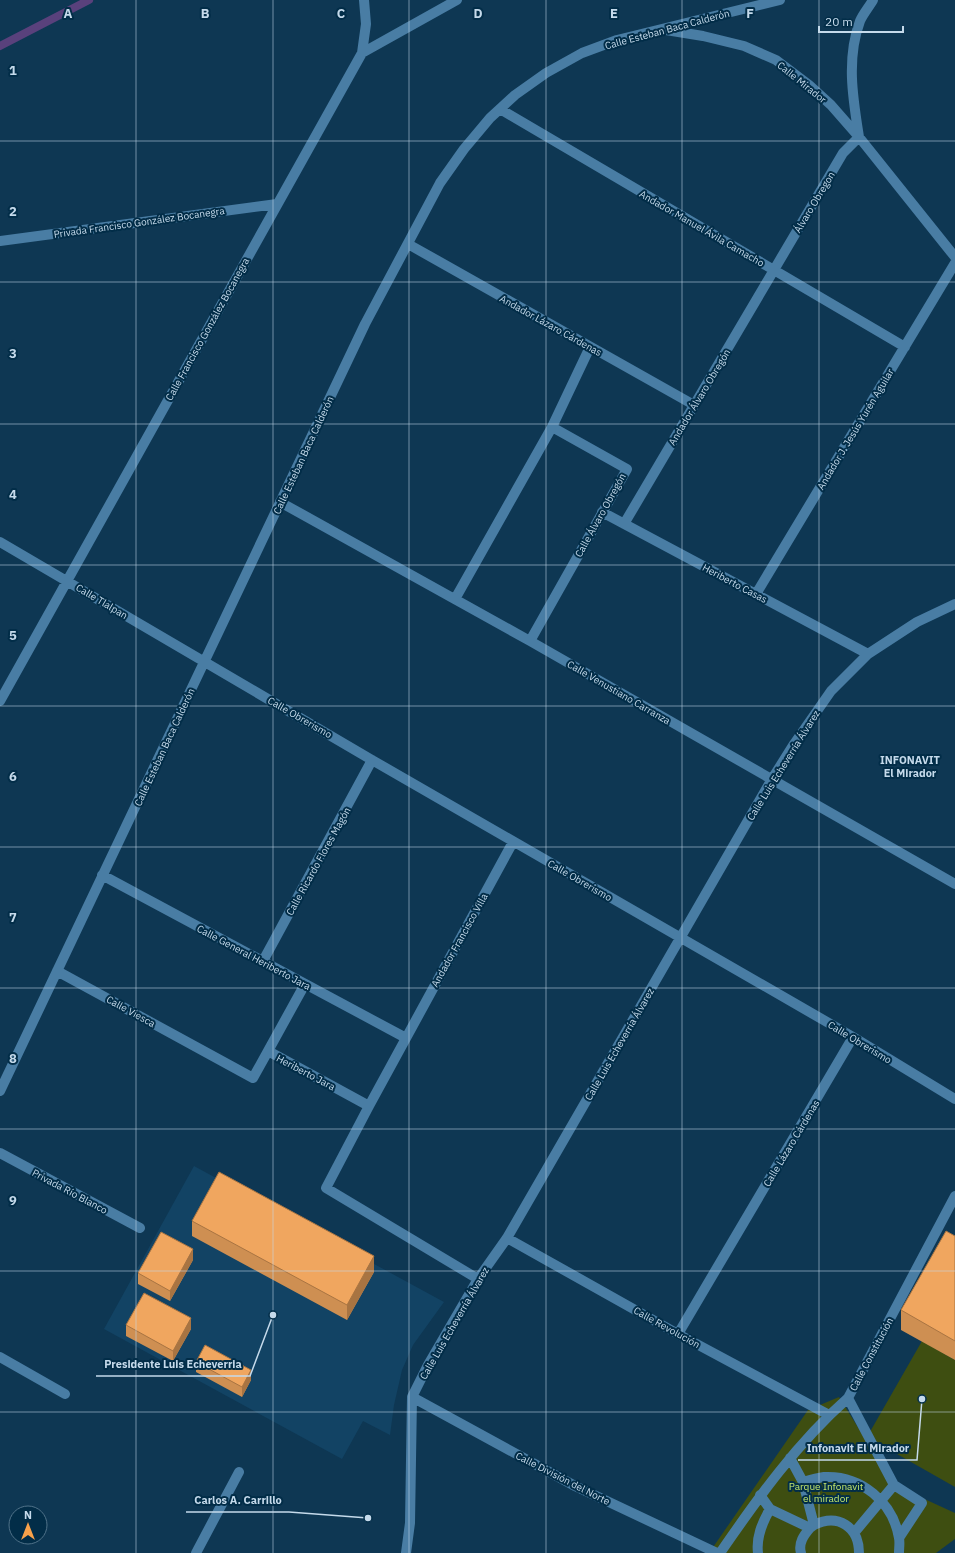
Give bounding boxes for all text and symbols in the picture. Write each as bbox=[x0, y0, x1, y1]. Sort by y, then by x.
text: A bbox=[64, 5, 73, 22]
text: B bbox=[201, 5, 210, 22]
text: C bbox=[337, 5, 346, 22]
text: D bbox=[473, 5, 483, 22]
text: F bbox=[746, 5, 754, 22]
street label: Calle Esteban Baca Calderón bbox=[603, 7, 731, 51]
scale bar bbox=[819, 8, 903, 34]
text: 20 m bbox=[825, 14, 853, 29]
street label: Calle Mirador bbox=[774, 59, 829, 106]
text: 1 bbox=[9, 62, 17, 79]
street label: Álvaro Obregon bbox=[791, 169, 838, 235]
street label: Andador Manuel Ávila Camacho bbox=[637, 187, 767, 270]
text: 2 bbox=[9, 203, 17, 220]
street label: Privada Francisco González Bocanegra bbox=[53, 204, 226, 241]
street label: Calle Francisco González Bocanegra bbox=[163, 255, 253, 403]
street label: Andador Lázaro Cárdenas bbox=[497, 292, 604, 359]
text: 3 bbox=[9, 345, 17, 362]
street label: Andador Álvaro Obregón bbox=[666, 347, 733, 448]
street label: Andador J. Jesús Yurén Aguilar bbox=[814, 366, 897, 492]
street label: Calle Esteban Baca Calderón bbox=[270, 394, 337, 516]
street label: Calle Álvaro Obregón bbox=[572, 471, 629, 560]
text: 4 bbox=[9, 486, 17, 503]
street label: Heriberto Casas bbox=[700, 561, 770, 606]
street label: Calle Tlalpan bbox=[73, 581, 130, 622]
text: 5 bbox=[9, 627, 17, 644]
street label: Calle Venustiano Carranza bbox=[565, 658, 673, 728]
street label: Calle Esteban Baca Calderón bbox=[131, 686, 198, 808]
street label: Calle Obrerismo bbox=[265, 694, 335, 741]
street label: Calle Luis Echeverría Álvarez bbox=[744, 707, 823, 823]
district label: INFONAVIT El Mirador bbox=[880, 753, 941, 780]
text: 6 bbox=[9, 768, 17, 785]
street label: Calle Ricardo Flores Magón bbox=[283, 805, 354, 918]
street label: Calle Obrerismo bbox=[545, 857, 615, 904]
street label: Andador Francisco Villa bbox=[428, 890, 491, 989]
text: 7 bbox=[9, 909, 17, 926]
street label: Calle General Heriberto Jara bbox=[195, 922, 313, 993]
street label: Calle Luis Echeverría Álvarez bbox=[582, 985, 657, 1103]
street label: Calle Viesca bbox=[104, 993, 158, 1031]
street label: Calle Obrerismo bbox=[825, 1018, 894, 1067]
text: 8 bbox=[9, 1050, 17, 1067]
street label: Heriberto Jara bbox=[274, 1052, 338, 1094]
street label: Calle Lázaro Cárdenas bbox=[760, 1097, 823, 1189]
street label: Privada Río Blanco bbox=[30, 1166, 110, 1217]
text: 9 bbox=[9, 1192, 17, 1209]
street label: Calle Luis Echeverría Álvarez bbox=[417, 1264, 492, 1382]
street label: Calle Revolución bbox=[631, 1304, 702, 1351]
street label: Calle Constitución bbox=[847, 1315, 896, 1393]
callout: Presidente Luis Echeverria bbox=[96, 1353, 250, 1376]
text: Presidente Luis Echeverria bbox=[104, 1357, 242, 1371]
callout: Infonavit El Mirador bbox=[798, 1437, 917, 1460]
text: Infonavit El Mirador bbox=[807, 1441, 910, 1455]
street label: Calle División del Norte bbox=[513, 1449, 613, 1508]
park label: Parque Infonavit el mirador bbox=[789, 1480, 864, 1505]
callout: Carlos A. Carrillo bbox=[186, 1489, 289, 1512]
text: Carlos A. Carrillo bbox=[194, 1493, 282, 1507]
north arrow bbox=[8, 1505, 48, 1545]
text: N bbox=[24, 1508, 32, 1522]

